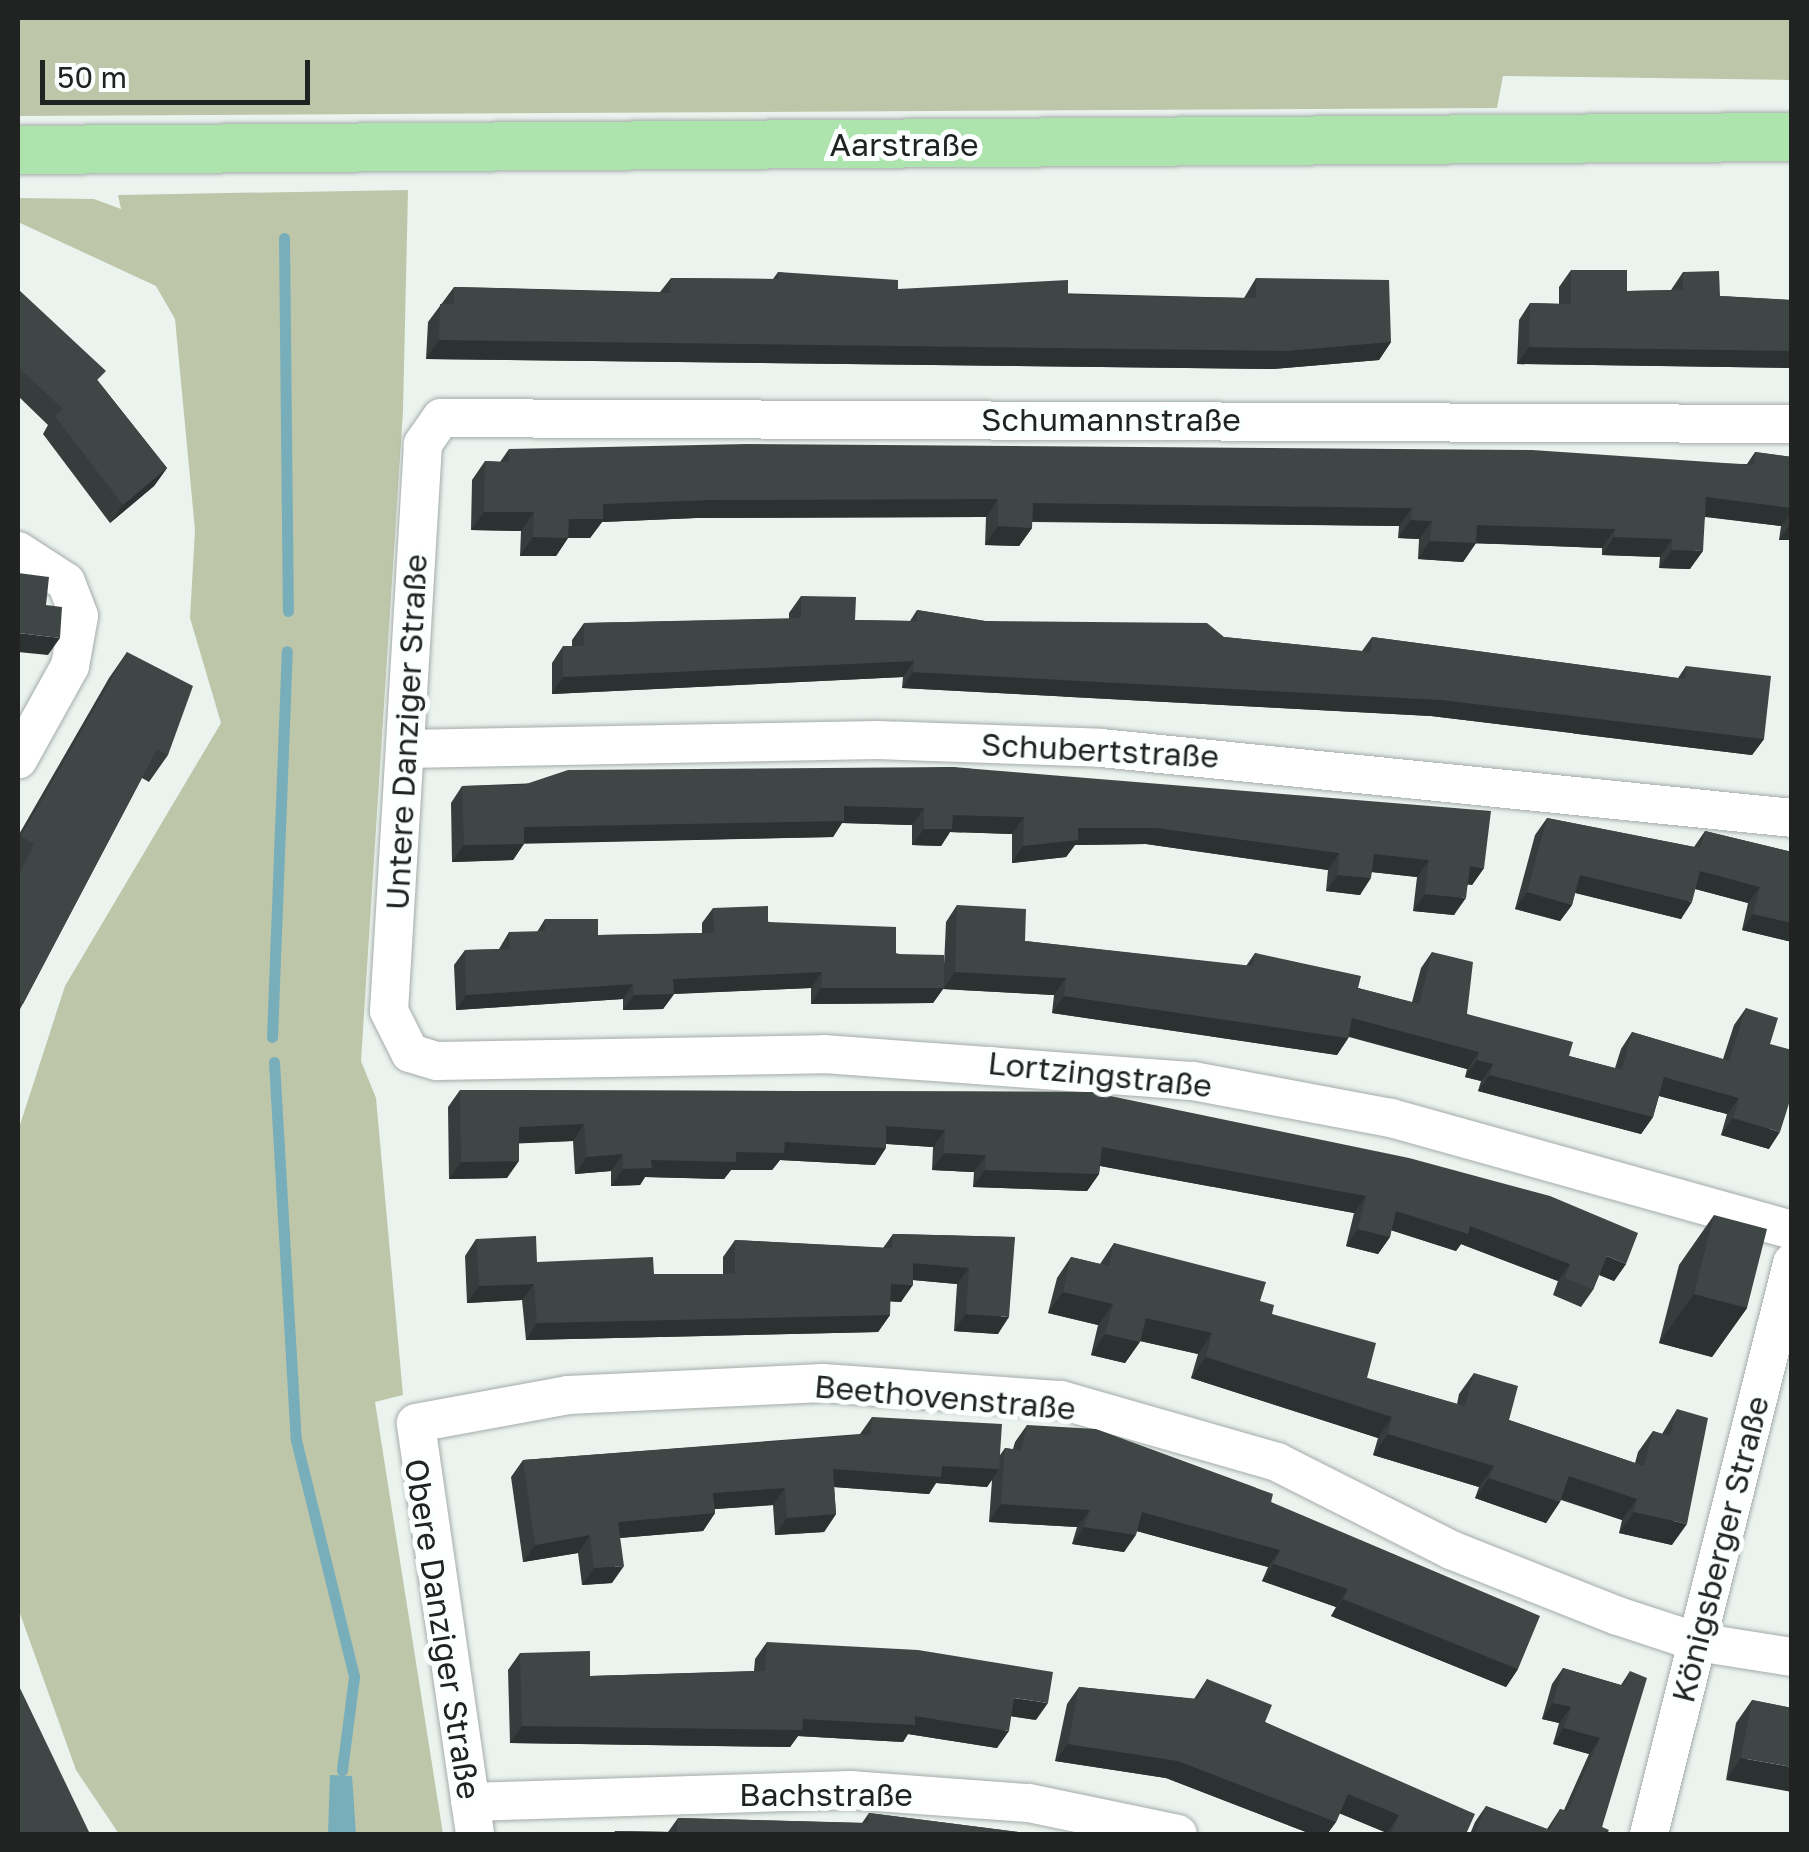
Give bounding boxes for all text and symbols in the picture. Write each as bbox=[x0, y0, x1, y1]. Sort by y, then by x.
scale bar bbox=[45, 40, 315, 102]
text: 50 m bbox=[57, 59, 127, 95]
street label: Aarstraße bbox=[829, 125, 979, 163]
street label: Schumannstraße bbox=[981, 400, 1241, 438]
street label: Untere Danziger Straße bbox=[377, 553, 435, 911]
street label: Schubertstraße bbox=[980, 725, 1220, 775]
street label: Lortzingstraße bbox=[986, 1043, 1214, 1105]
street label: Beethovenstraße bbox=[813, 1366, 1077, 1428]
street label: Königsberger Straße bbox=[1663, 1392, 1777, 1706]
street label: Obere Danziger Straße bbox=[397, 1456, 489, 1802]
street label: Bachstraße bbox=[739, 1775, 913, 1813]

